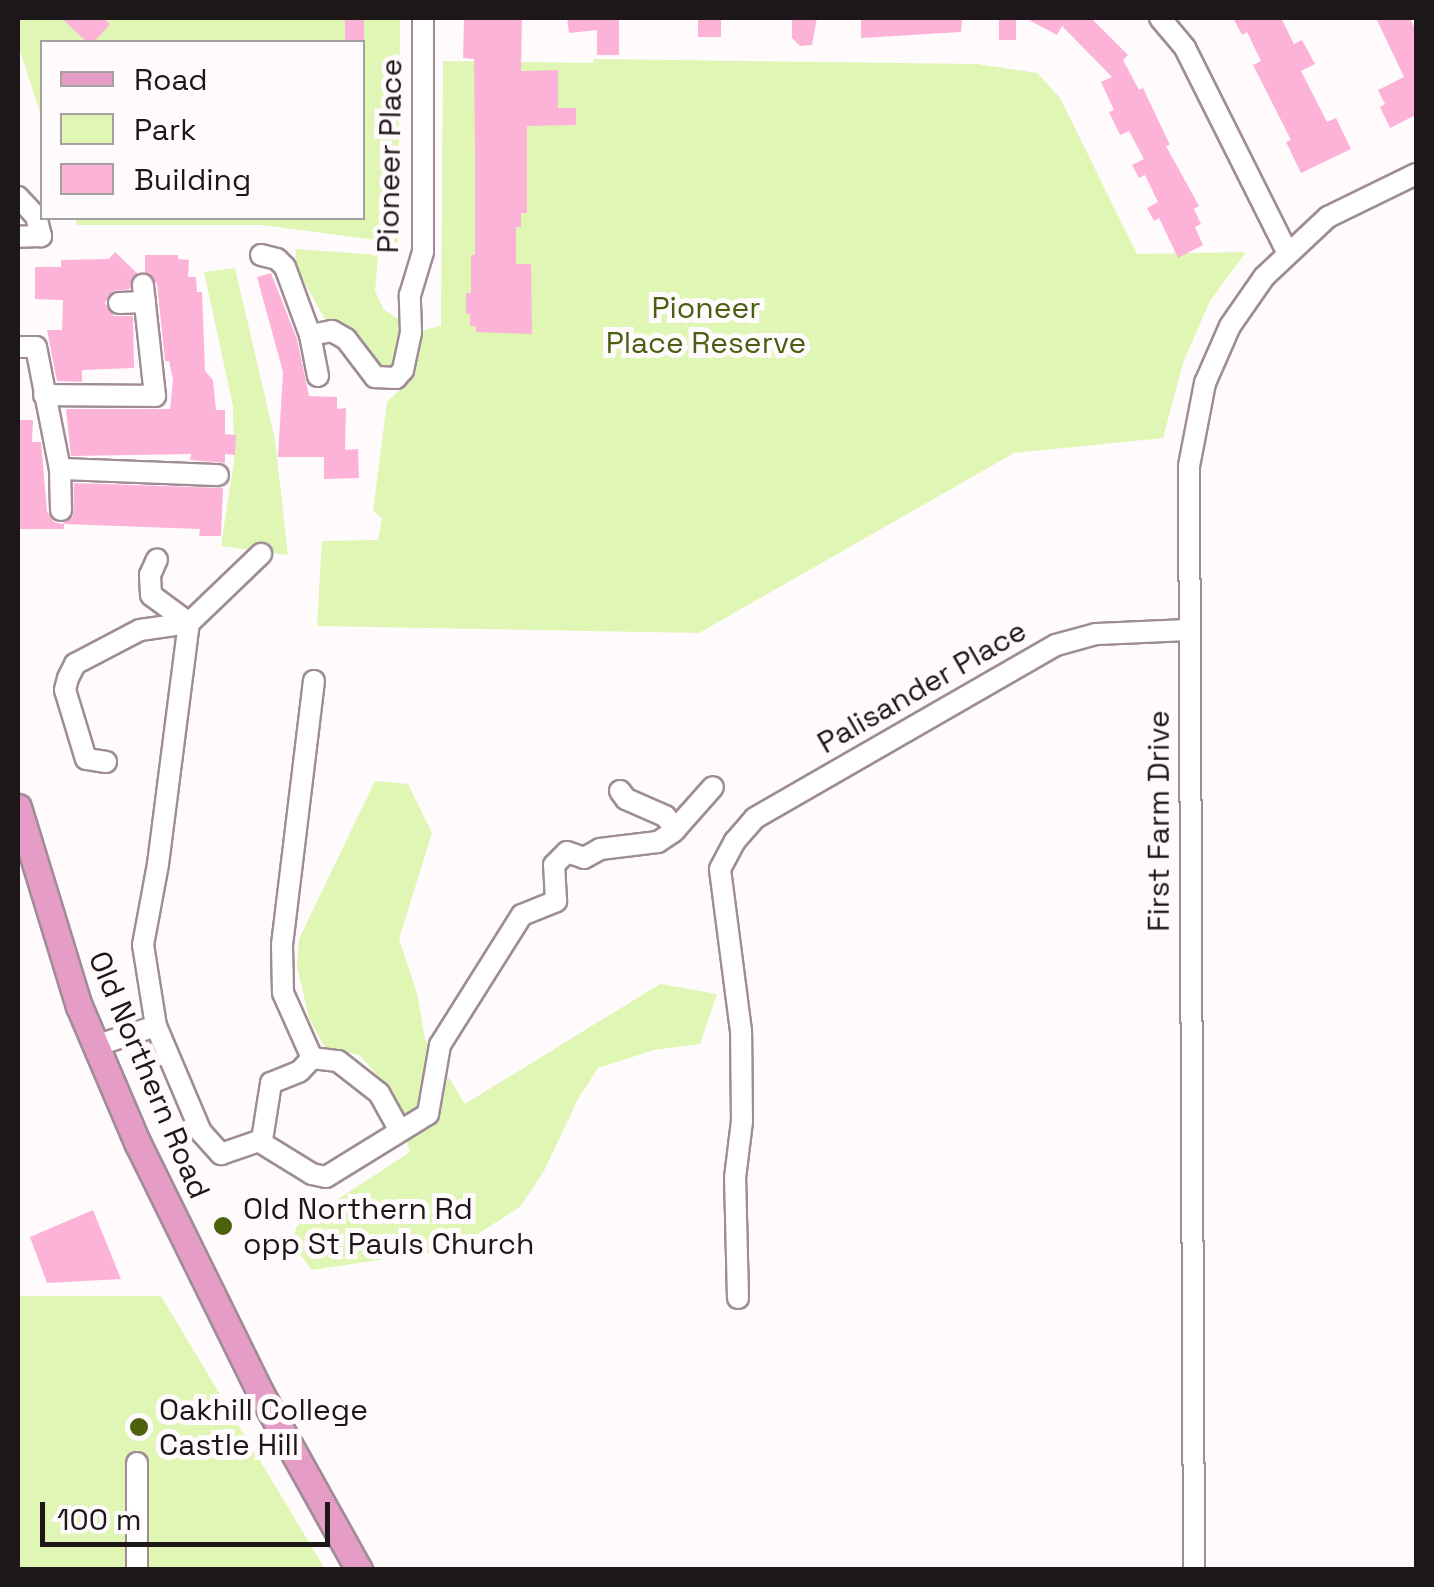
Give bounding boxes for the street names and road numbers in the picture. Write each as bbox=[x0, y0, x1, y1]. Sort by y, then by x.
street label: Pioneer Place bbox=[370, 58, 410, 254]
street label: Palisander Place bbox=[811, 613, 1033, 761]
street label: First Farm Drive bbox=[1141, 710, 1177, 932]
street label: Old Northern Road bbox=[81, 946, 217, 1204]

